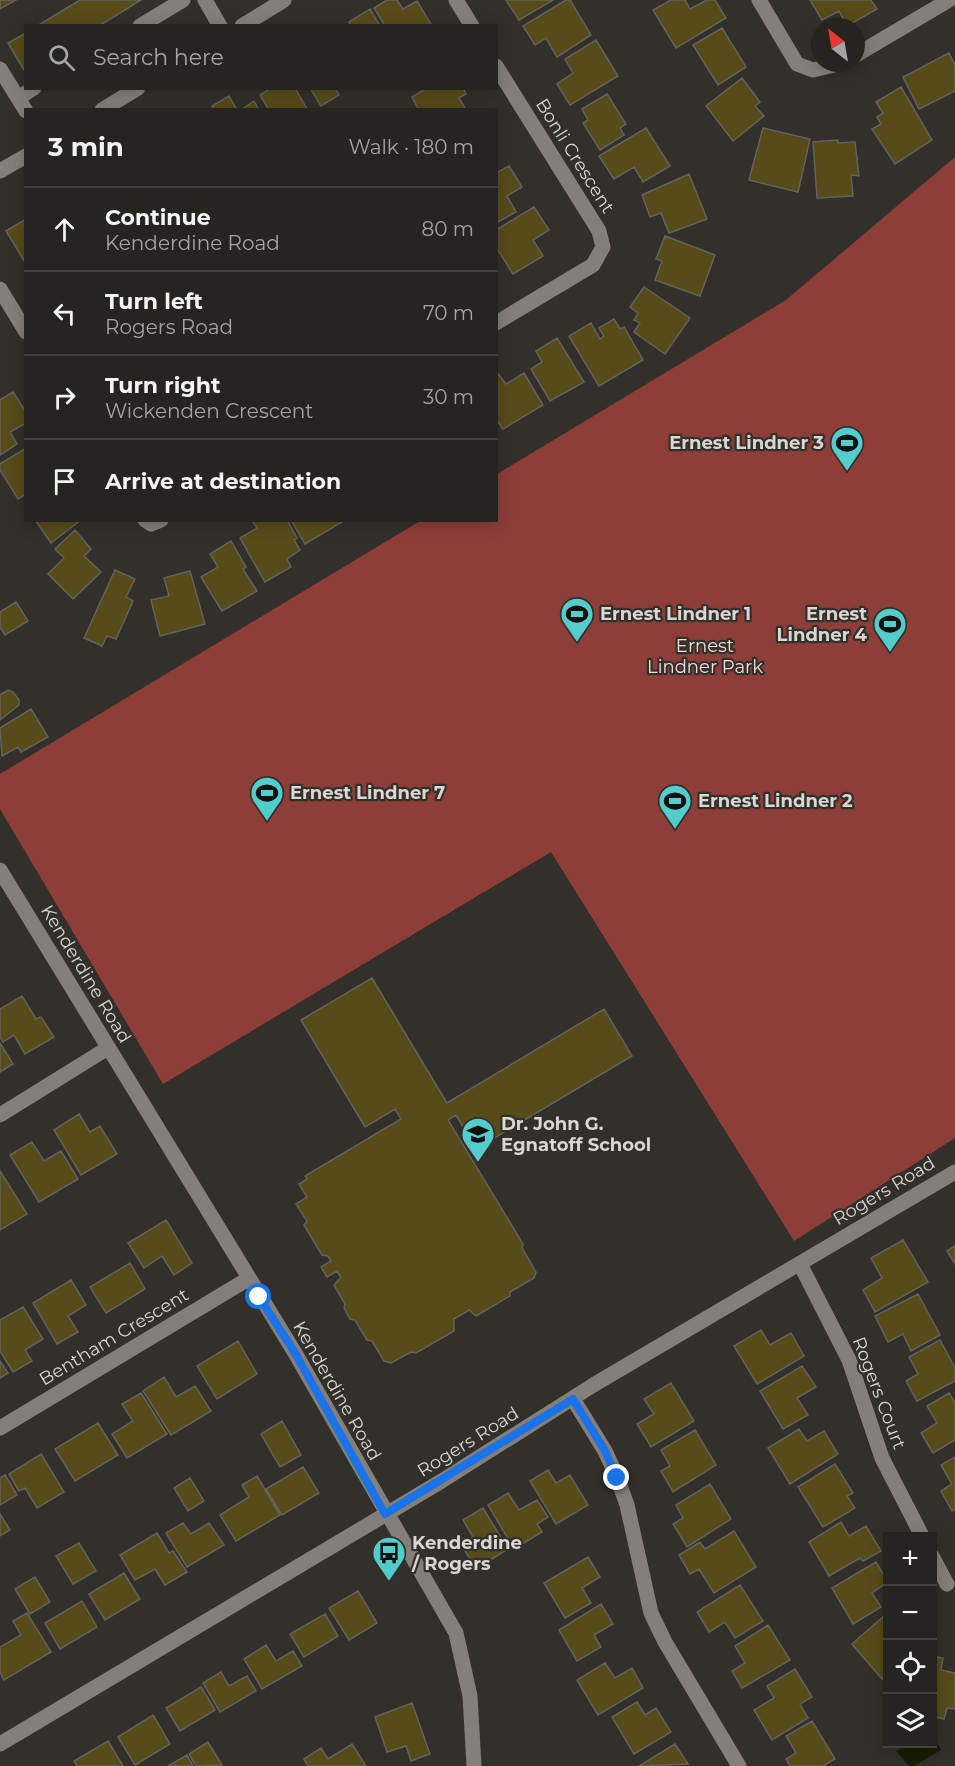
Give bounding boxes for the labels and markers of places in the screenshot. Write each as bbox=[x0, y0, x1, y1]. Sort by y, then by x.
sports icon: Ernest Lindner 3 bbox=[829, 425, 865, 472]
place label: Ernest Lindner 3 bbox=[669, 432, 824, 454]
sports icon: Ernest Lindner 1 bbox=[559, 596, 595, 643]
place label: Ernest Lindner 1 bbox=[600, 603, 751, 625]
place label: Ernest Lindner 4 bbox=[777, 603, 868, 646]
sports icon: Ernest Lindner 4 bbox=[872, 606, 908, 653]
sports icon: Ernest Lindner 7 bbox=[249, 775, 285, 822]
place label: Ernest Lindner 7 bbox=[290, 782, 445, 804]
sports icon: Ernest Lindner 2 bbox=[657, 783, 693, 830]
place label: Ernest Lindner 2 bbox=[698, 790, 853, 812]
place label: Dr. John G. Egnatoff School bbox=[501, 1113, 651, 1156]
school or university icon: Dr. John G. Egnatoff School bbox=[460, 1116, 496, 1163]
place label: Kenderdine / Rogers bbox=[411, 1532, 522, 1575]
bus stop icon: Kenderdine / Rogers bbox=[371, 1535, 407, 1582]

